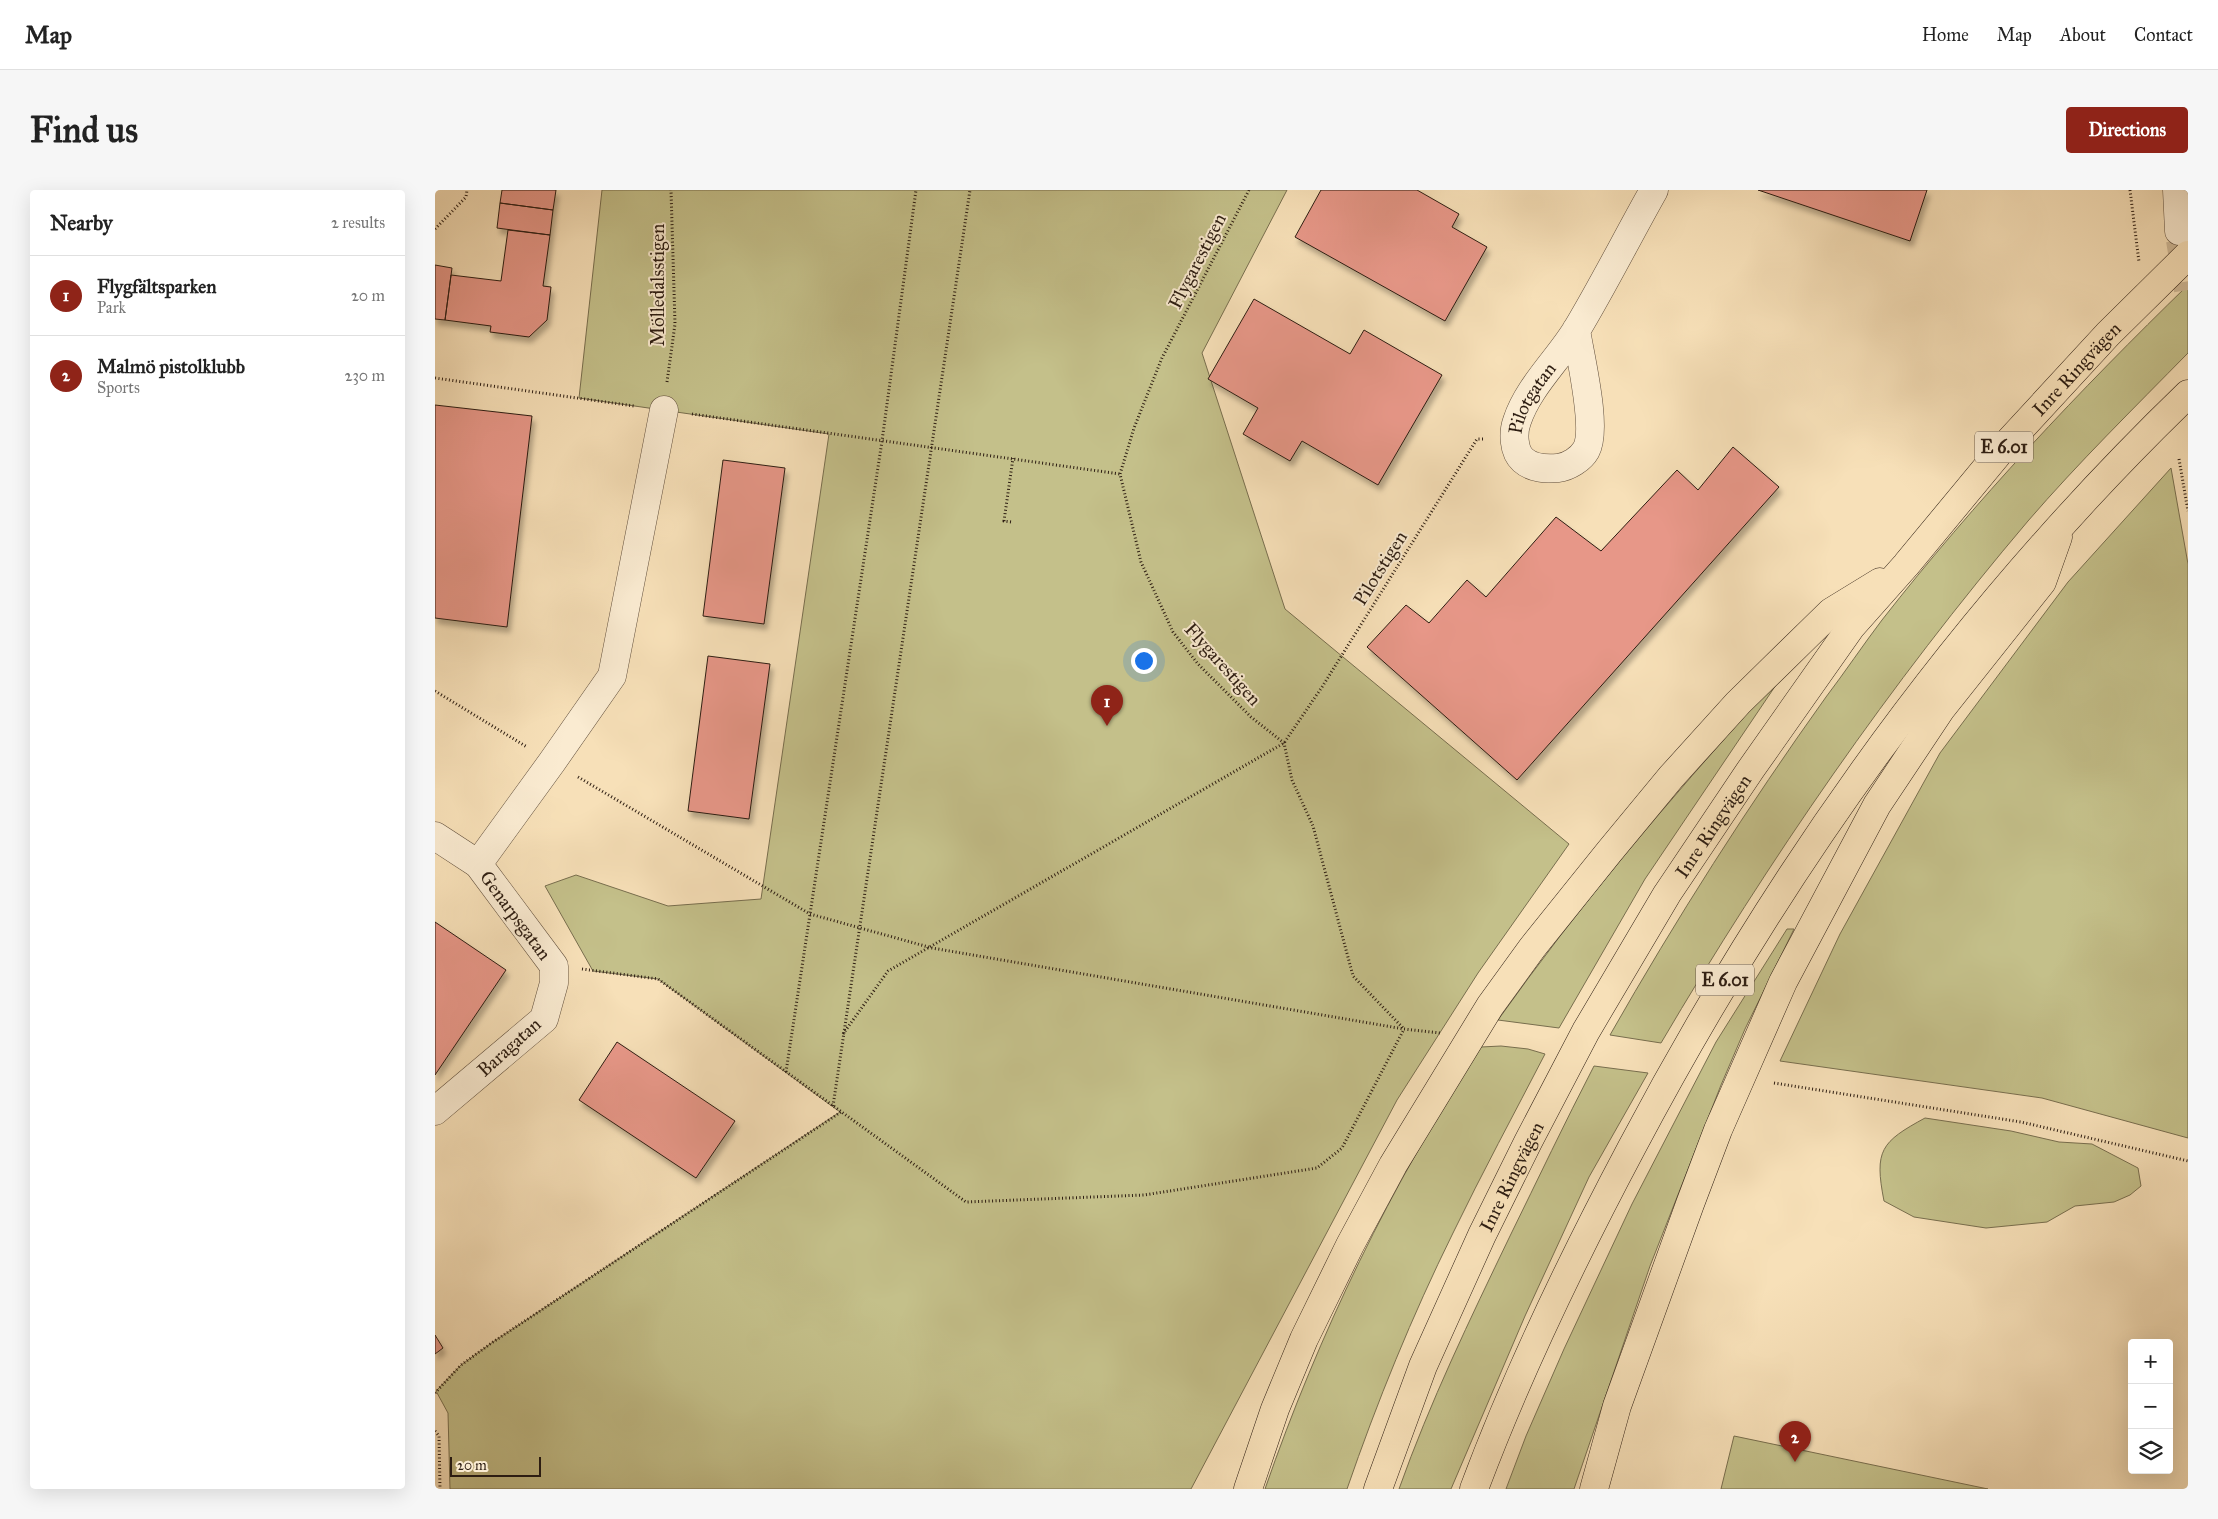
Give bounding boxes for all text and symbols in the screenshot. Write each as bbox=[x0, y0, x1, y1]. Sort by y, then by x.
text: Map bbox=[25, 20, 72, 50]
text: Home bbox=[1922, 24, 1969, 46]
text: Map bbox=[1997, 24, 2032, 46]
text: About bbox=[2060, 24, 2106, 46]
text: Contact bbox=[2134, 24, 2193, 46]
button: Directions bbox=[2066, 107, 2188, 153]
text: Find us bbox=[30, 109, 138, 152]
street label: Flygarestigen bbox=[1163, 209, 1232, 313]
text: Nearby bbox=[50, 210, 113, 236]
text: 2 results bbox=[331, 213, 385, 232]
street label: Mölledalsstigen bbox=[646, 224, 670, 346]
text: Flygfältsparken bbox=[97, 275, 217, 298]
text: 1 bbox=[63, 286, 69, 305]
text: 20 m bbox=[351, 286, 385, 305]
text: Park bbox=[97, 298, 126, 317]
street label: Inre Ringvägen bbox=[2027, 317, 2125, 420]
text: Malmö pistolklubb bbox=[97, 355, 245, 378]
street label: Pilotgatan bbox=[1503, 357, 1560, 436]
text: 2 bbox=[62, 366, 70, 385]
text: 230 m bbox=[345, 366, 385, 385]
text: Sports bbox=[97, 378, 140, 397]
road number: E 6.01 bbox=[1975, 432, 2033, 462]
street label: Pilotstigen bbox=[1348, 526, 1413, 610]
street label: Flygarestigen bbox=[1179, 618, 1266, 711]
your location bbox=[1131, 648, 1157, 674]
pin: 1 bbox=[1091, 685, 1123, 726]
street label: Inre Ringvägen bbox=[1670, 770, 1756, 882]
street label: Genarpsgatan bbox=[475, 866, 557, 964]
road number: E 6.01 bbox=[1696, 964, 1754, 996]
street label: Baragatan bbox=[472, 1012, 546, 1082]
street label: Inre Ringvägen bbox=[1474, 1118, 1548, 1235]
map controls bbox=[2128, 1339, 2173, 1474]
button: + bbox=[2128, 1339, 2173, 1384]
button: − bbox=[2128, 1384, 2173, 1429]
pin: 2 bbox=[1779, 1421, 1811, 1462]
button: layers bbox=[2128, 1429, 2173, 1474]
scale bar bbox=[450, 1454, 541, 1477]
text: 20 m bbox=[457, 1457, 487, 1474]

